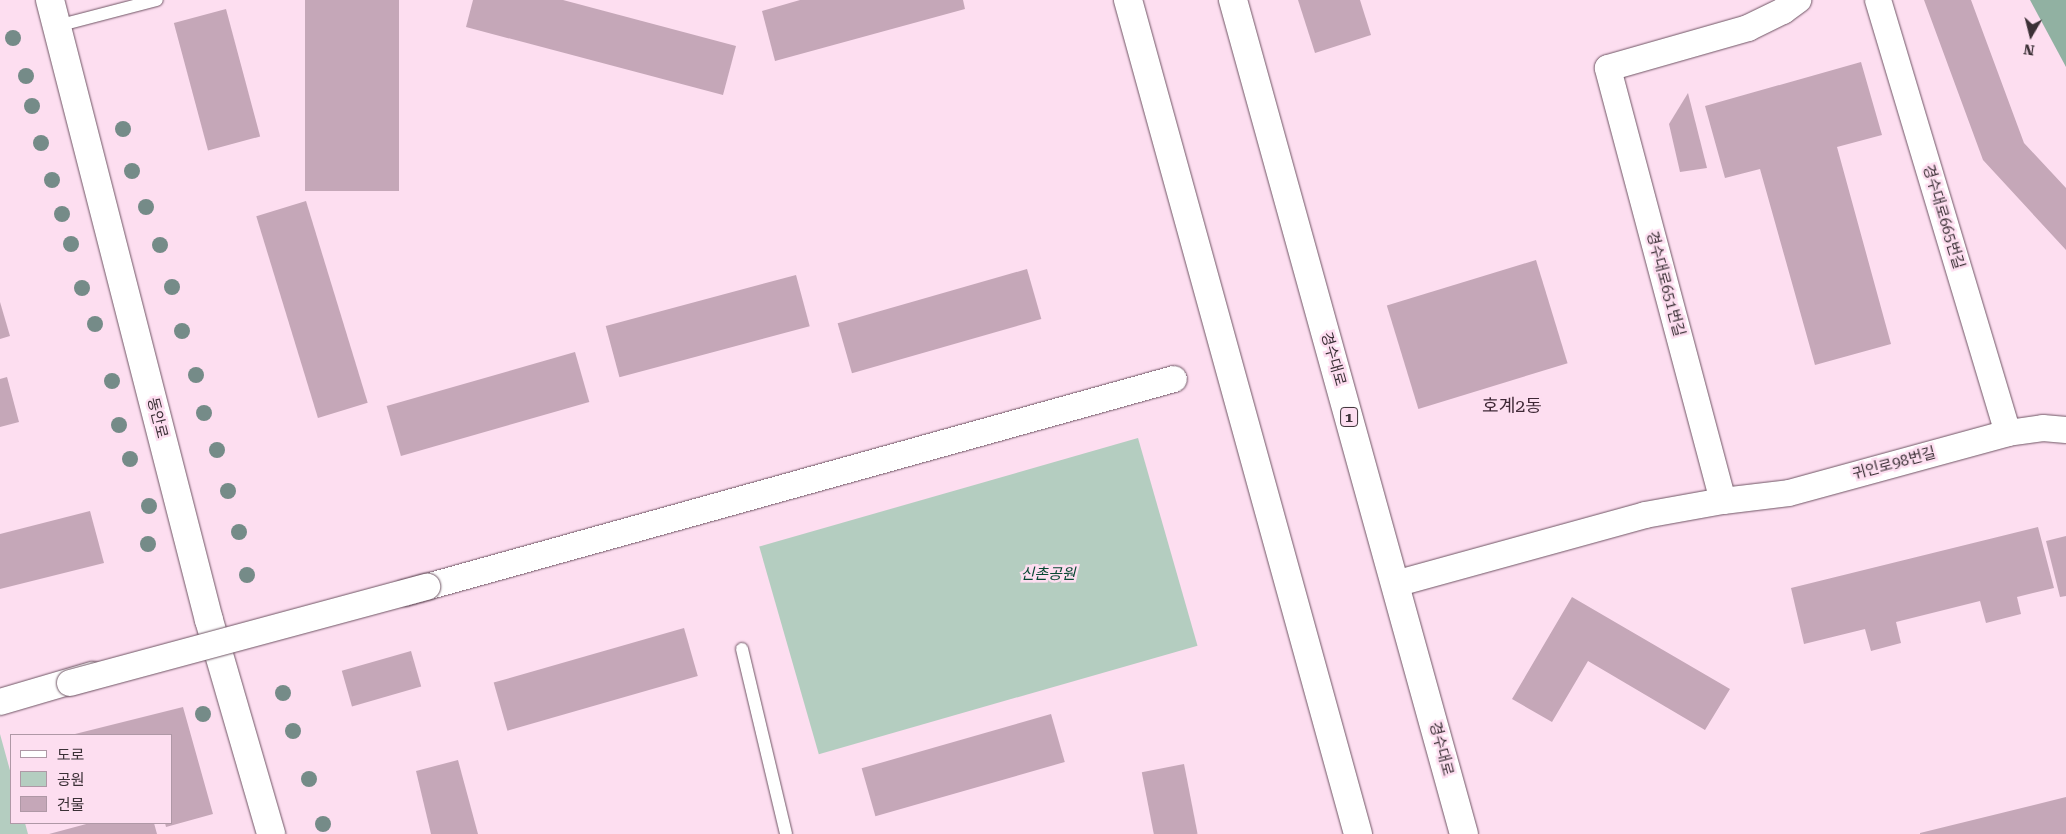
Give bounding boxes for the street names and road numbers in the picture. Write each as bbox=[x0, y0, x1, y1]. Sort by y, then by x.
street label: 경수대로665번길 bbox=[1919, 163, 1967, 271]
street label: 경수대로651번길 bbox=[1642, 230, 1688, 338]
street label: 경수대로 bbox=[1317, 330, 1349, 388]
street label: 동안로 bbox=[143, 396, 171, 440]
road number: 1 bbox=[1339, 406, 1359, 428]
street label: 귀인로98번길 bbox=[1850, 444, 1938, 484]
street label: 경수대로 bbox=[1425, 720, 1457, 778]

